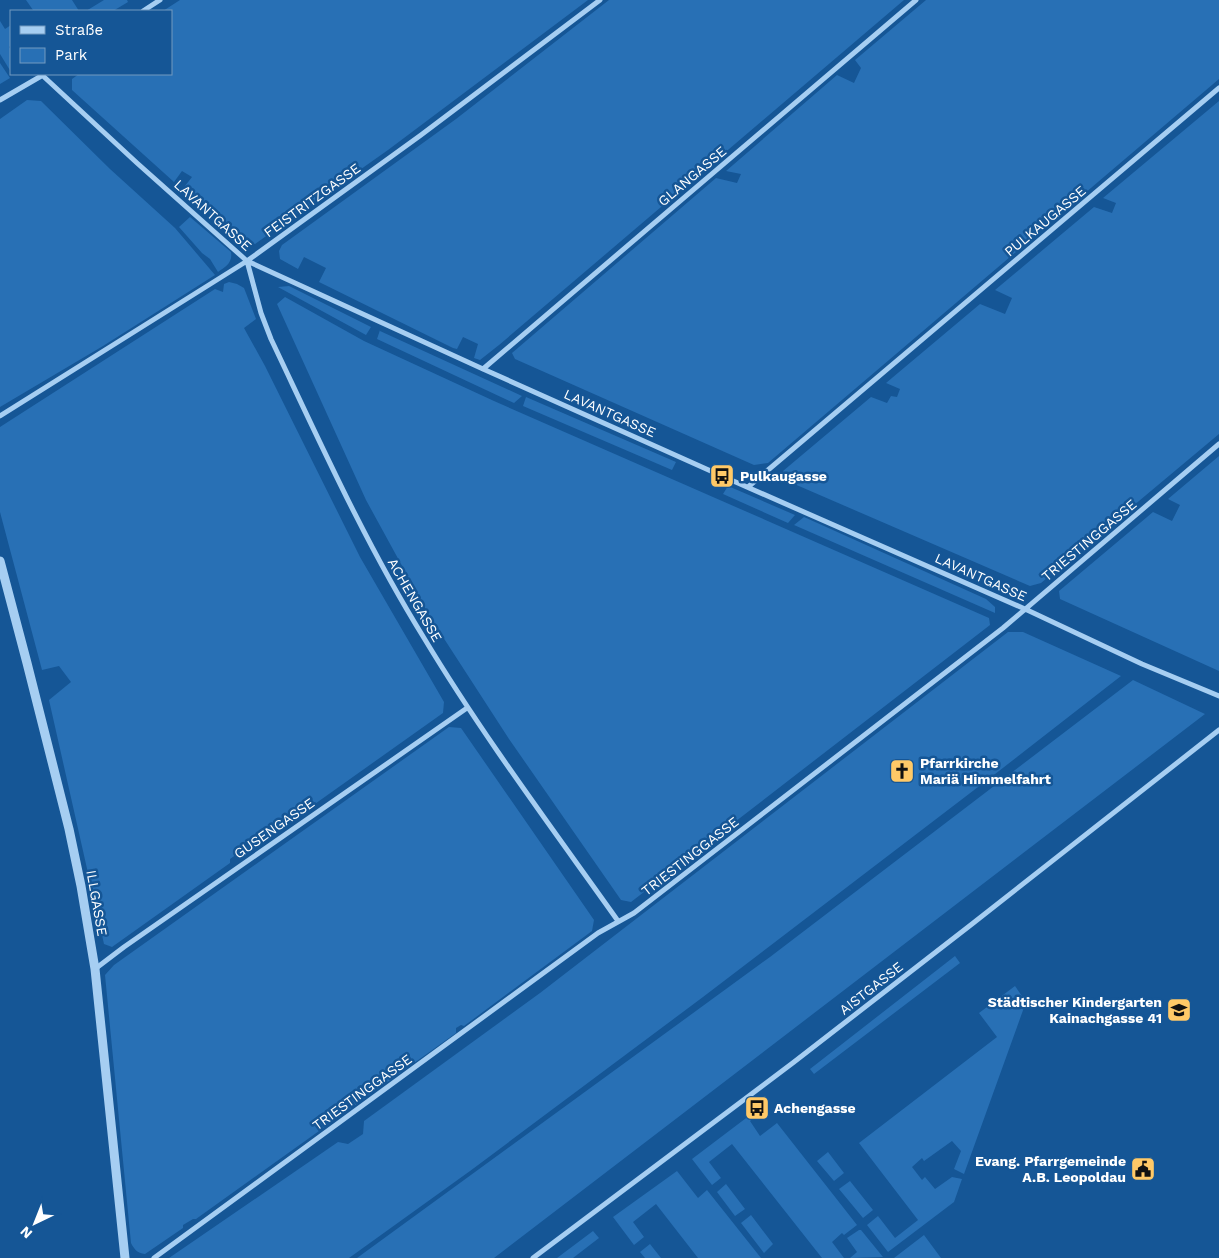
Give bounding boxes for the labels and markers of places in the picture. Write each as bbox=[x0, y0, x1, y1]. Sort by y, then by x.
bus stop icon: Pulkaugasse bbox=[709, 463, 735, 489]
place label: Pulkaugasse bbox=[740, 468, 827, 484]
place label: Pfarrkirche Mariä Himmelfahrt bbox=[920, 755, 1051, 787]
church icon: Pfarrkirche Mariä Himmelfahrt bbox=[889, 758, 915, 784]
place label: Städtischer Kindergarten Kainachgasse 41 bbox=[988, 994, 1162, 1026]
school or university icon: Städtischer Kindergarten Kainachgasse 41 bbox=[1166, 997, 1192, 1023]
bus stop icon: Achengasse bbox=[744, 1095, 770, 1121]
place label: Achengasse bbox=[774, 1100, 856, 1116]
place label: Evang. Pfarrgemeinde A.B. Leopoldau bbox=[975, 1153, 1126, 1185]
public building icon: Evang. Pfarrgemeinde A.B. Leopoldau bbox=[1130, 1156, 1156, 1182]

